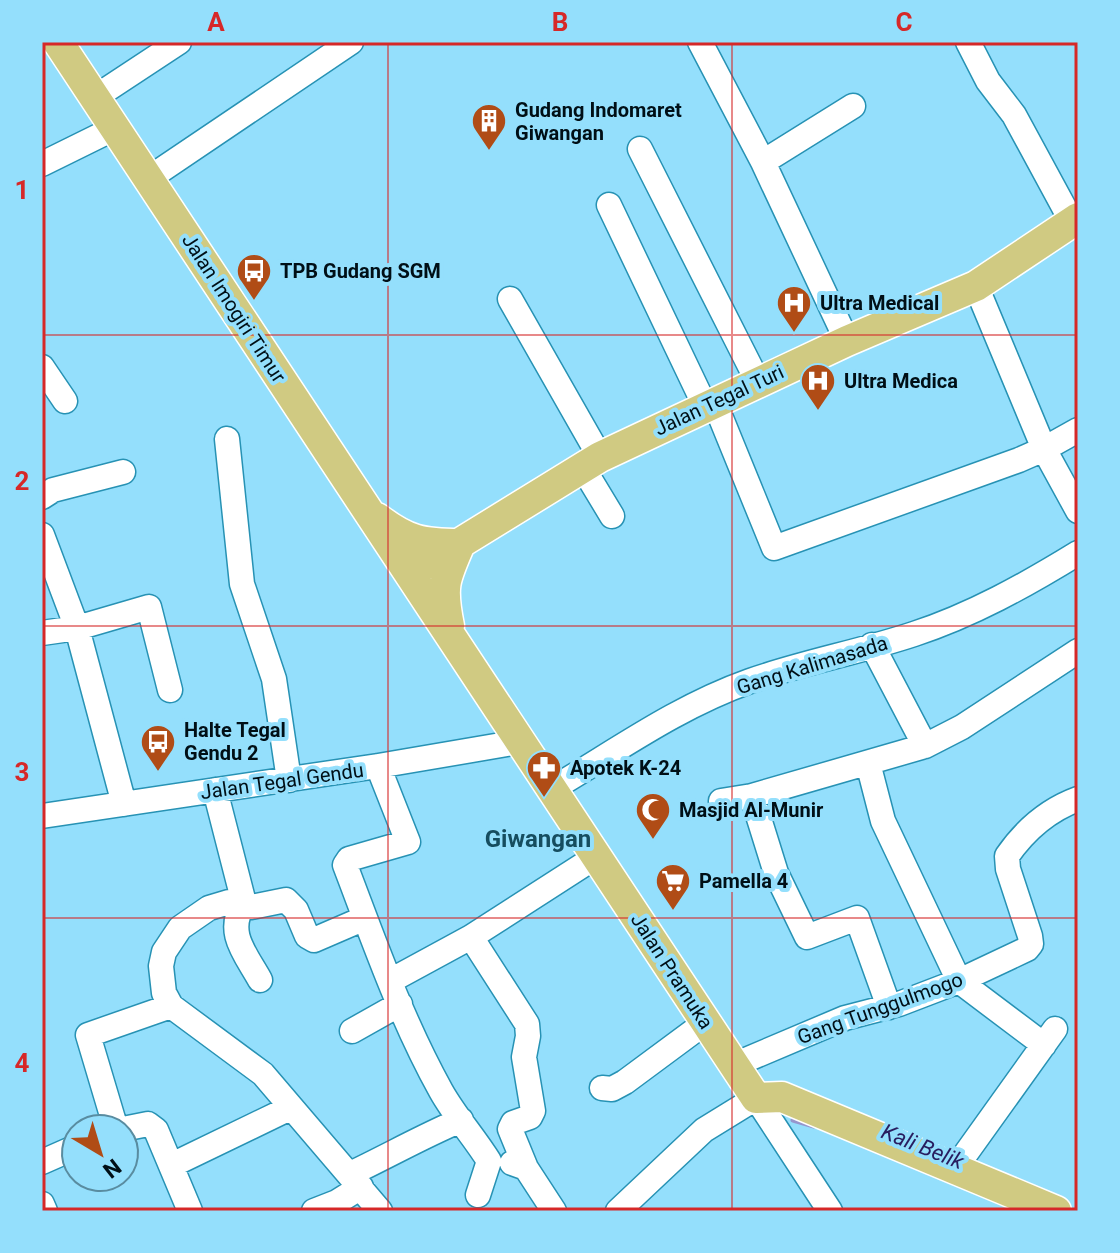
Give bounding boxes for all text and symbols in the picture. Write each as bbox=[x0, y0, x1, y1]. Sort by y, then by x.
text: A bbox=[207, 7, 225, 37]
text: B bbox=[552, 7, 568, 37]
text: C bbox=[895, 7, 913, 37]
place label: Gudang Indomaret Giwangan bbox=[515, 98, 682, 145]
building icon: Gudang Indomaret Giwangan bbox=[470, 102, 508, 152]
text: 1 bbox=[15, 175, 29, 205]
street label: Jalan Imogiri Timur bbox=[177, 229, 291, 387]
bus stop icon: TPB Gudang SGM bbox=[235, 252, 273, 302]
place label: TPB Gudang SGM bbox=[280, 259, 441, 283]
hospital icon: Ultra Medical bbox=[775, 284, 813, 334]
place label: Ultra Medical bbox=[820, 291, 939, 315]
street label: Jalan Tegal Turi bbox=[650, 360, 788, 440]
hospital icon: Ultra Medica bbox=[799, 362, 837, 412]
place label: Ultra Medica bbox=[844, 369, 958, 393]
text: 2 bbox=[15, 466, 29, 496]
street label: Gang Kalimasada bbox=[734, 631, 890, 699]
place label: Halte Tegal Gendu 2 bbox=[184, 718, 286, 765]
bus stop icon: Halte Tegal Gendu 2 bbox=[139, 723, 177, 773]
pharmacy icon: Apotek K-24 bbox=[525, 749, 563, 799]
place label: Apotek K-24 bbox=[570, 756, 681, 780]
text: 3 bbox=[15, 757, 29, 787]
street label: Jalan Tegal Gendu bbox=[199, 758, 365, 804]
mosque icon: Masjid Al-Munir bbox=[634, 791, 672, 841]
place label: Masjid Al-Munir bbox=[679, 798, 824, 822]
district label: Giwangan bbox=[485, 825, 591, 853]
supermarket icon: Pamella 4 bbox=[654, 862, 692, 912]
place label: Pamella 4 bbox=[699, 869, 788, 893]
street label: Jalan Pramuka bbox=[626, 909, 718, 1033]
street label: Gang Tunggulmogo bbox=[794, 967, 966, 1049]
text: 4 bbox=[15, 1048, 30, 1078]
north arrow bbox=[60, 1113, 140, 1193]
water label: Kali Belik bbox=[878, 1119, 969, 1175]
text: N bbox=[98, 1154, 126, 1183]

